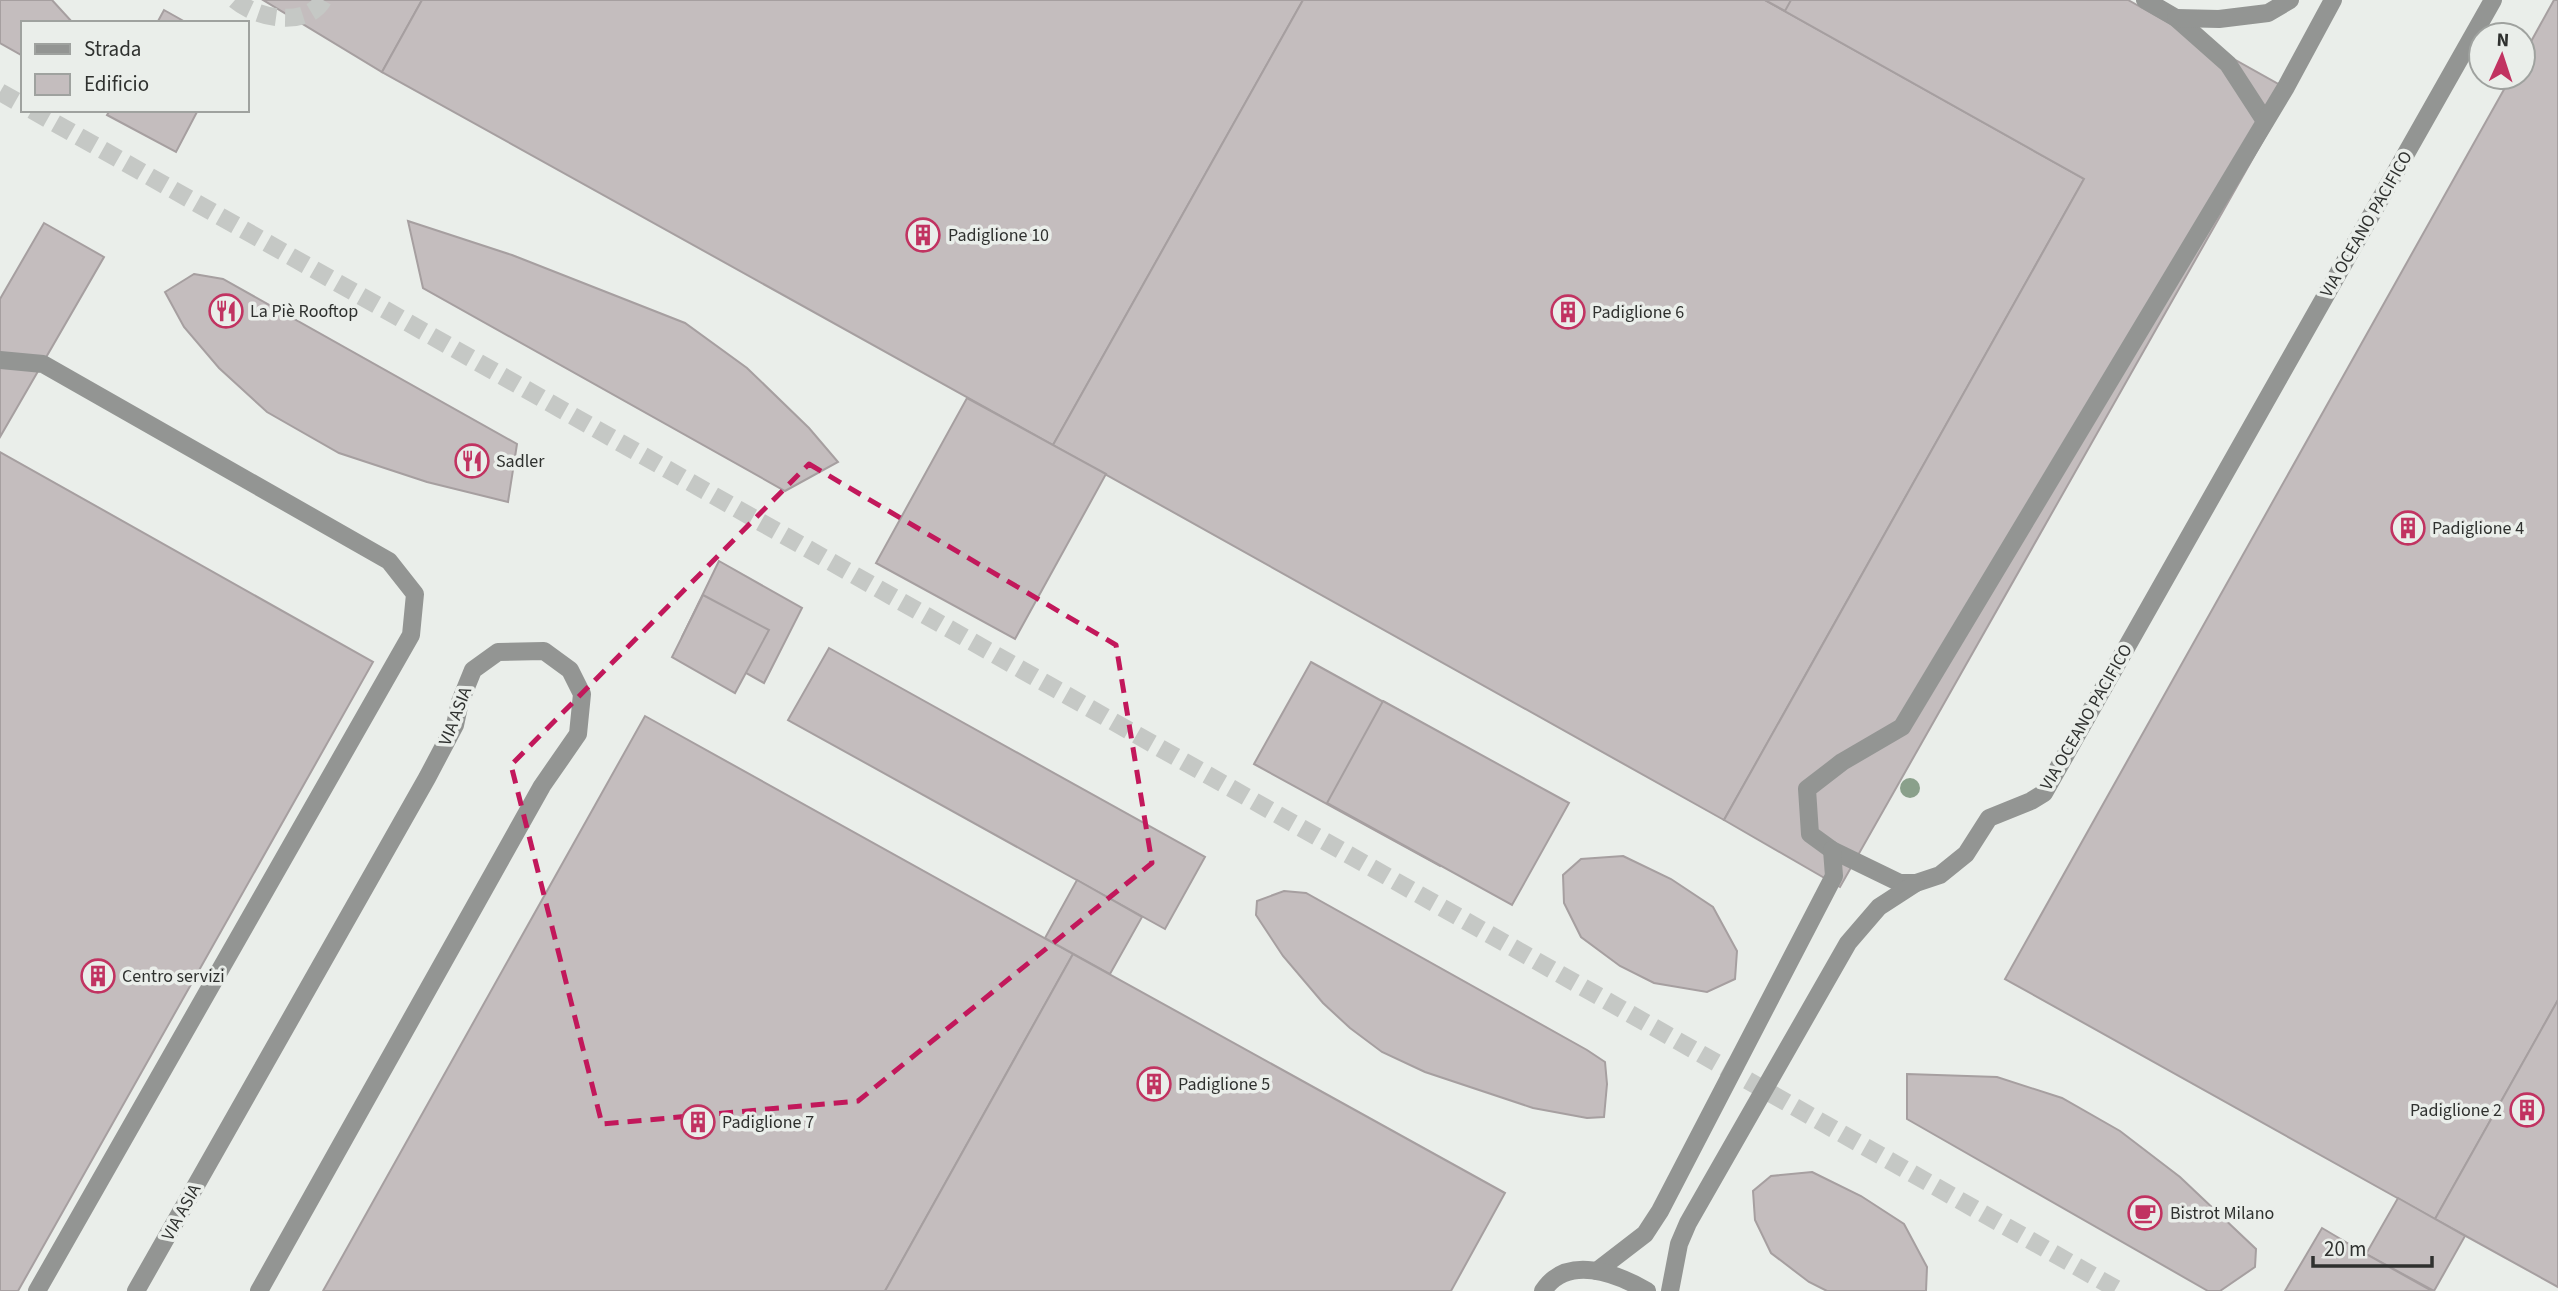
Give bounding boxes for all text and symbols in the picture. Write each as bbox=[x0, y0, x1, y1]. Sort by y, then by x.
legend bbox=[21, 21, 248, 112]
north arrow bbox=[2467, 21, 2537, 91]
text: N bbox=[2496, 27, 2510, 54]
text: Strada bbox=[84, 34, 141, 64]
text: Edificio bbox=[84, 69, 149, 99]
street label: VIA OCEANO PACIFICO bbox=[2314, 146, 2419, 302]
building icon: Padiglione 10 bbox=[904, 216, 942, 254]
place label: Padiglione 10 bbox=[948, 223, 1049, 248]
restaurant icon: La Piè Rooftop bbox=[207, 292, 245, 330]
building icon: Padiglione 6 bbox=[1549, 293, 1587, 331]
place label: La Piè Rooftop bbox=[250, 299, 358, 324]
place label: Padiglione 6 bbox=[1592, 300, 1684, 325]
restaurant icon: Sadler bbox=[453, 442, 491, 480]
place label: Sadler bbox=[496, 449, 545, 474]
building icon: Padiglione 4 bbox=[2389, 509, 2427, 547]
place label: Padiglione 4 bbox=[2432, 516, 2524, 541]
street label: VIA OCEANO PACIFICO bbox=[2034, 639, 2139, 795]
street label: VIA ASIA bbox=[433, 683, 478, 749]
building icon: Centro servizi bbox=[79, 957, 117, 995]
place label: Centro servizi bbox=[122, 964, 225, 989]
building icon: Padiglione 5 bbox=[1135, 1065, 1173, 1103]
place label: Padiglione 5 bbox=[1178, 1072, 1270, 1097]
building icon: Padiglione 2 bbox=[2508, 1091, 2546, 1129]
place label: Padiglione 2 bbox=[2410, 1098, 2502, 1123]
building icon: Padiglione 7 bbox=[679, 1103, 717, 1141]
place label: Padiglione 7 bbox=[722, 1110, 814, 1135]
street label: VIA ASIA bbox=[156, 1179, 207, 1245]
cafe icon: Bistrot Milano bbox=[2126, 1194, 2164, 1232]
place label: Bistrot Milano bbox=[2170, 1201, 2274, 1226]
scale bar bbox=[2313, 1224, 2432, 1268]
text: 20 m bbox=[2324, 1234, 2366, 1264]

